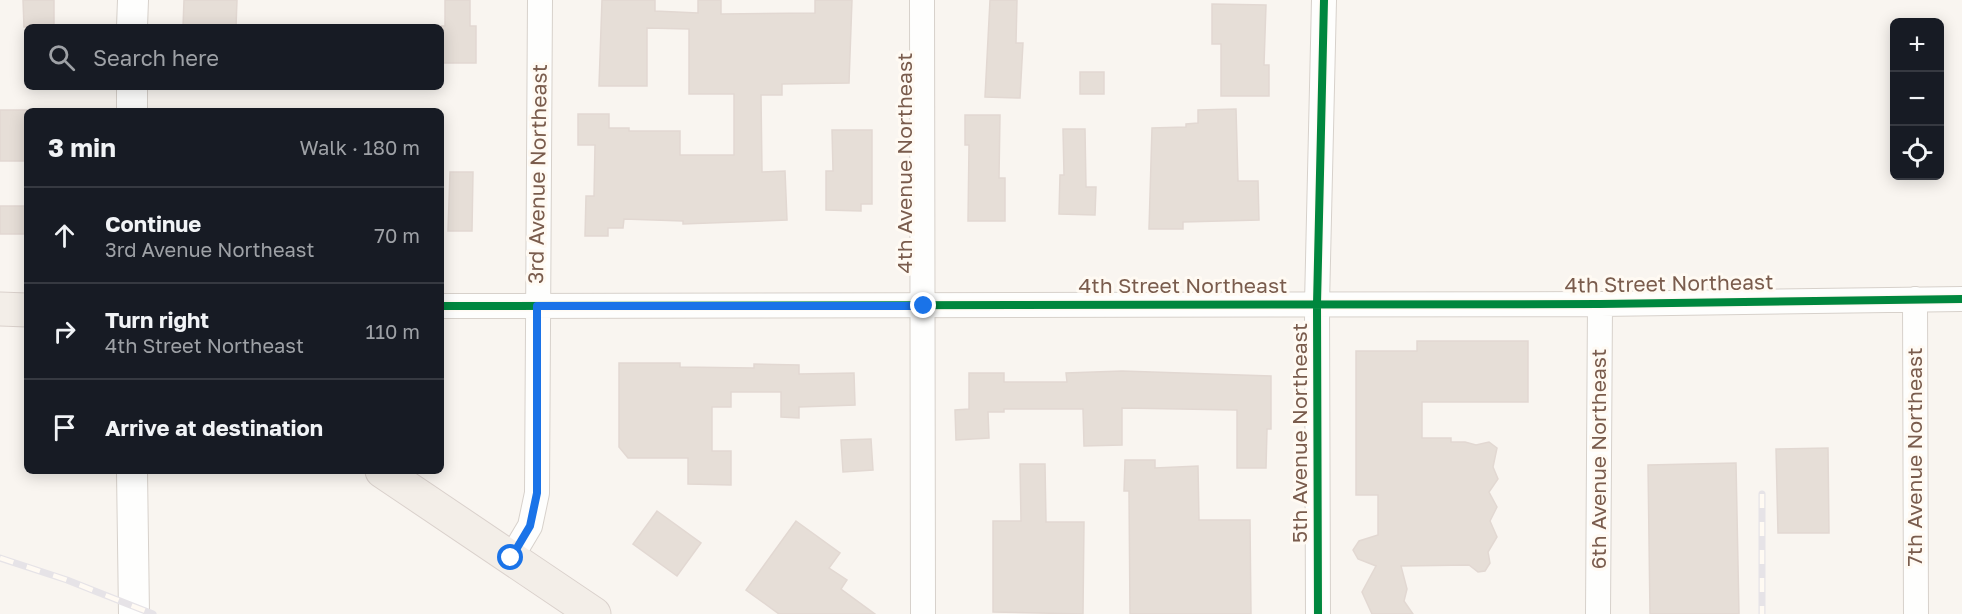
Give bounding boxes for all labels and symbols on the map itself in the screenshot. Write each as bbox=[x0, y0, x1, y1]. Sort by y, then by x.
street label: 4th Avenue Northeast bbox=[891, 53, 917, 273]
street label: 3rd Avenue Northeast bbox=[522, 64, 552, 284]
street label: 4th Street Northeast bbox=[1564, 268, 1774, 298]
street label: 4th Street Northeast bbox=[1079, 272, 1287, 298]
route end bbox=[910, 292, 936, 318]
street label: 5th Avenue Northeast bbox=[1286, 323, 1312, 543]
street label: 7th Avenue Northeast bbox=[1901, 347, 1927, 567]
street label: 6th Avenue Northeast bbox=[1585, 349, 1611, 569]
route start bbox=[497, 544, 523, 570]

